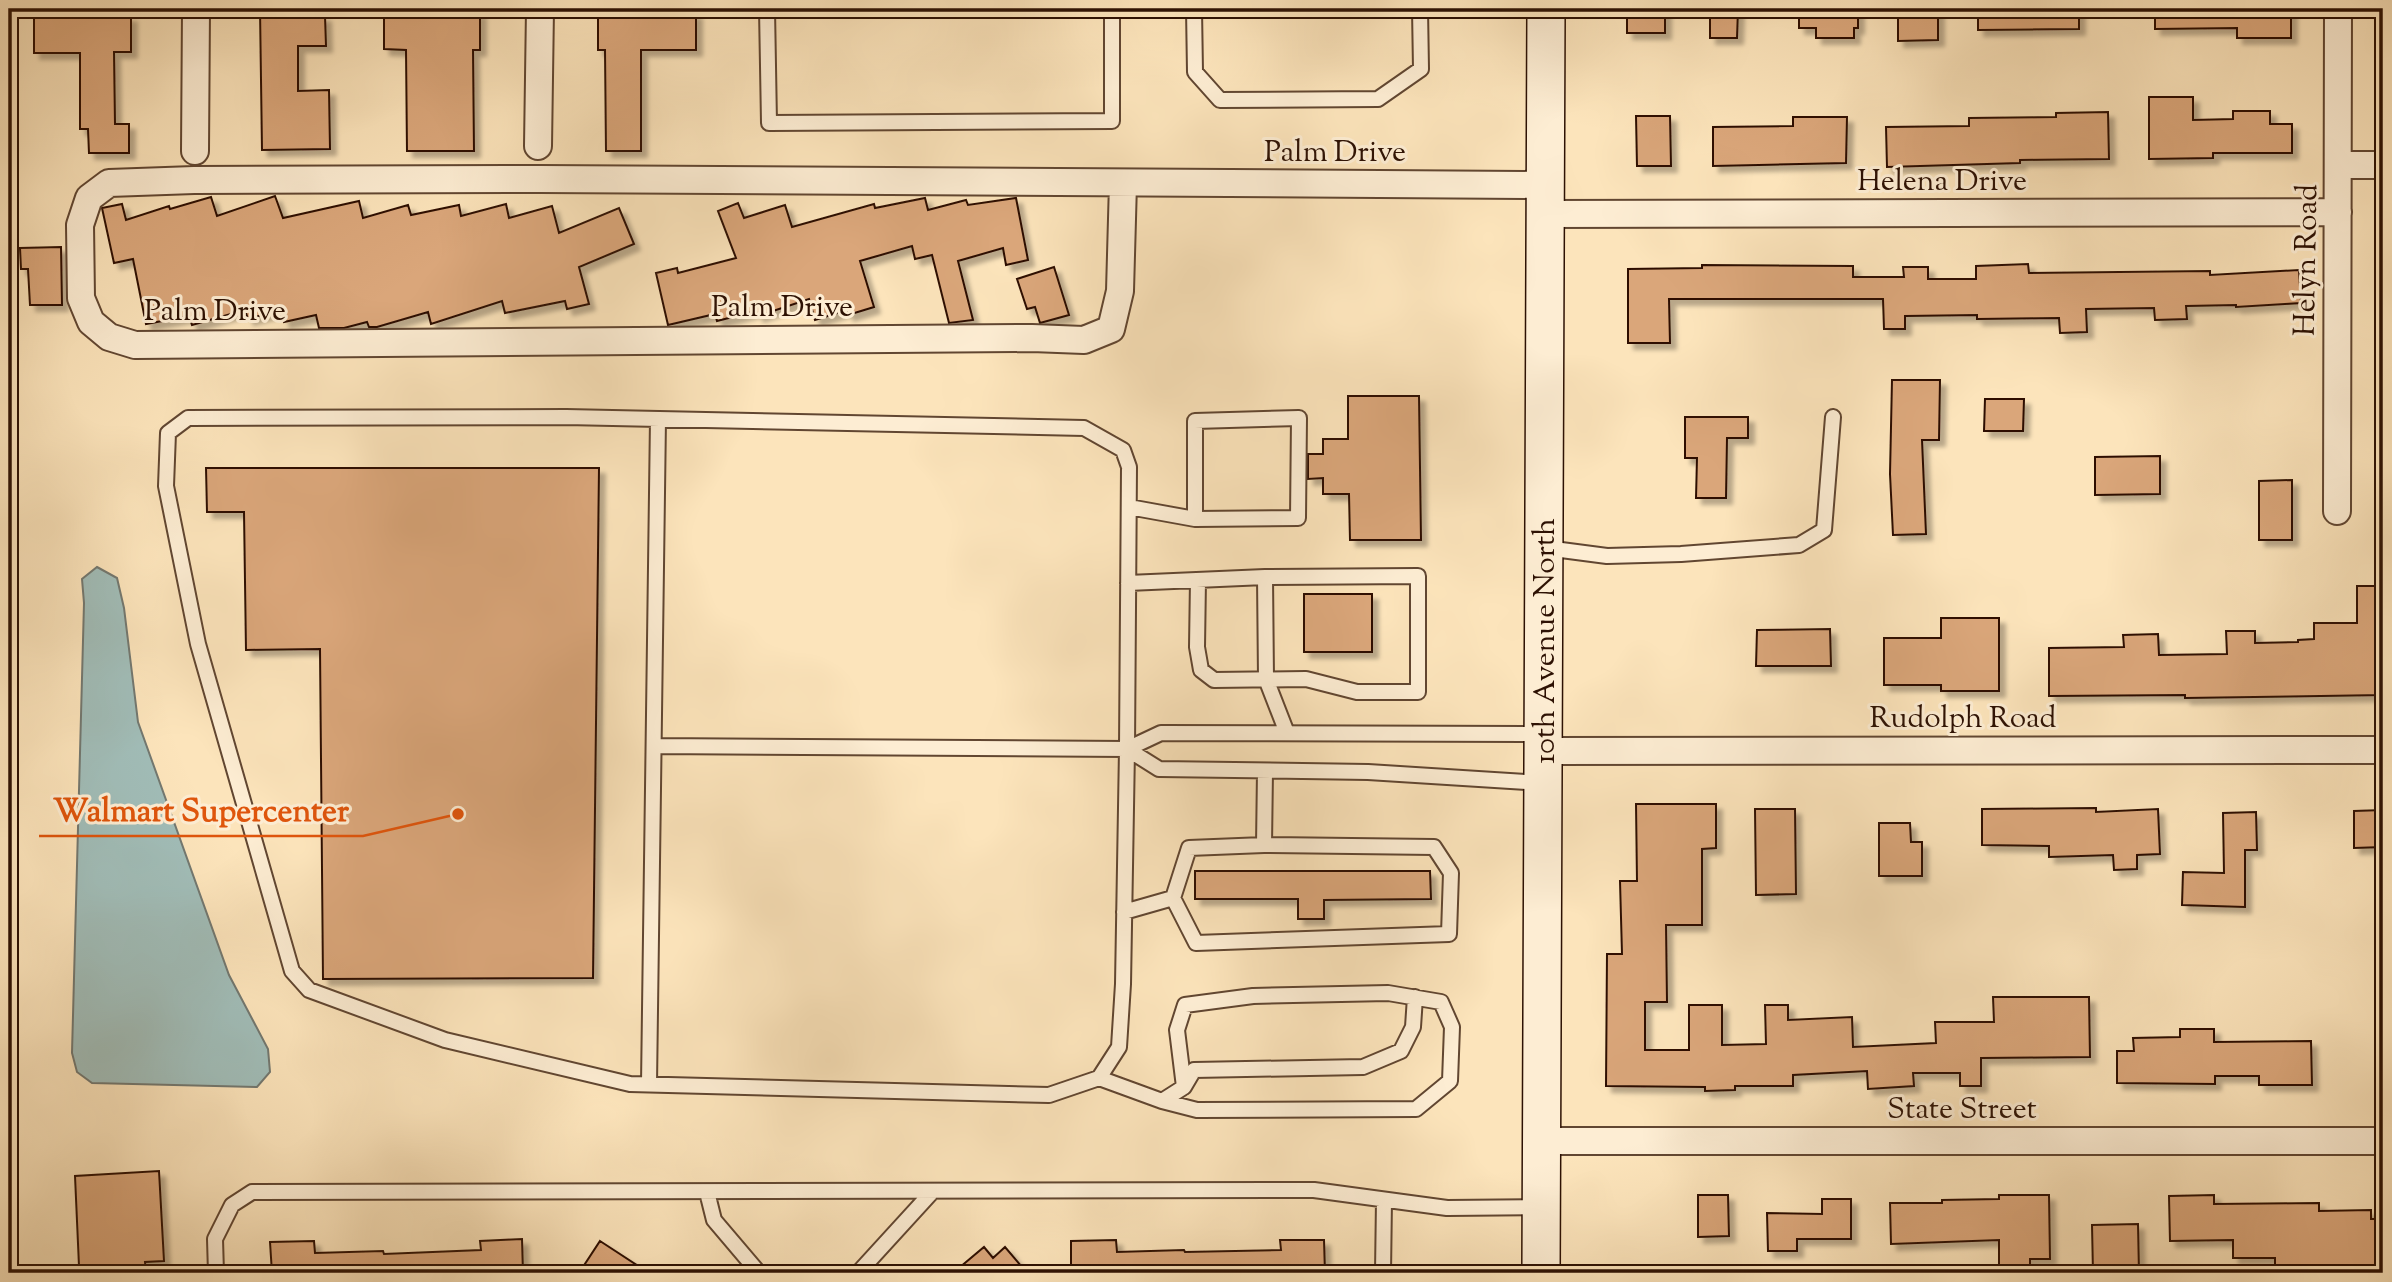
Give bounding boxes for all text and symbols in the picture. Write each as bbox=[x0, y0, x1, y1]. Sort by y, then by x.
street label: Palm Drive bbox=[1264, 132, 1406, 175]
street label: Helena Drive bbox=[1857, 161, 2027, 204]
street label: Helyn Road bbox=[2285, 184, 2330, 336]
street label: Palm Drive bbox=[711, 287, 853, 330]
street label: Palm Drive bbox=[144, 291, 286, 334]
street label: 10th Avenue North bbox=[1525, 518, 1568, 764]
street label: Rudolph Road bbox=[1870, 698, 2056, 741]
callout: Walmart Supercenter bbox=[39, 783, 363, 836]
text: Walmart Supercenter bbox=[53, 790, 350, 836]
street label: State Street bbox=[1887, 1089, 2037, 1132]

